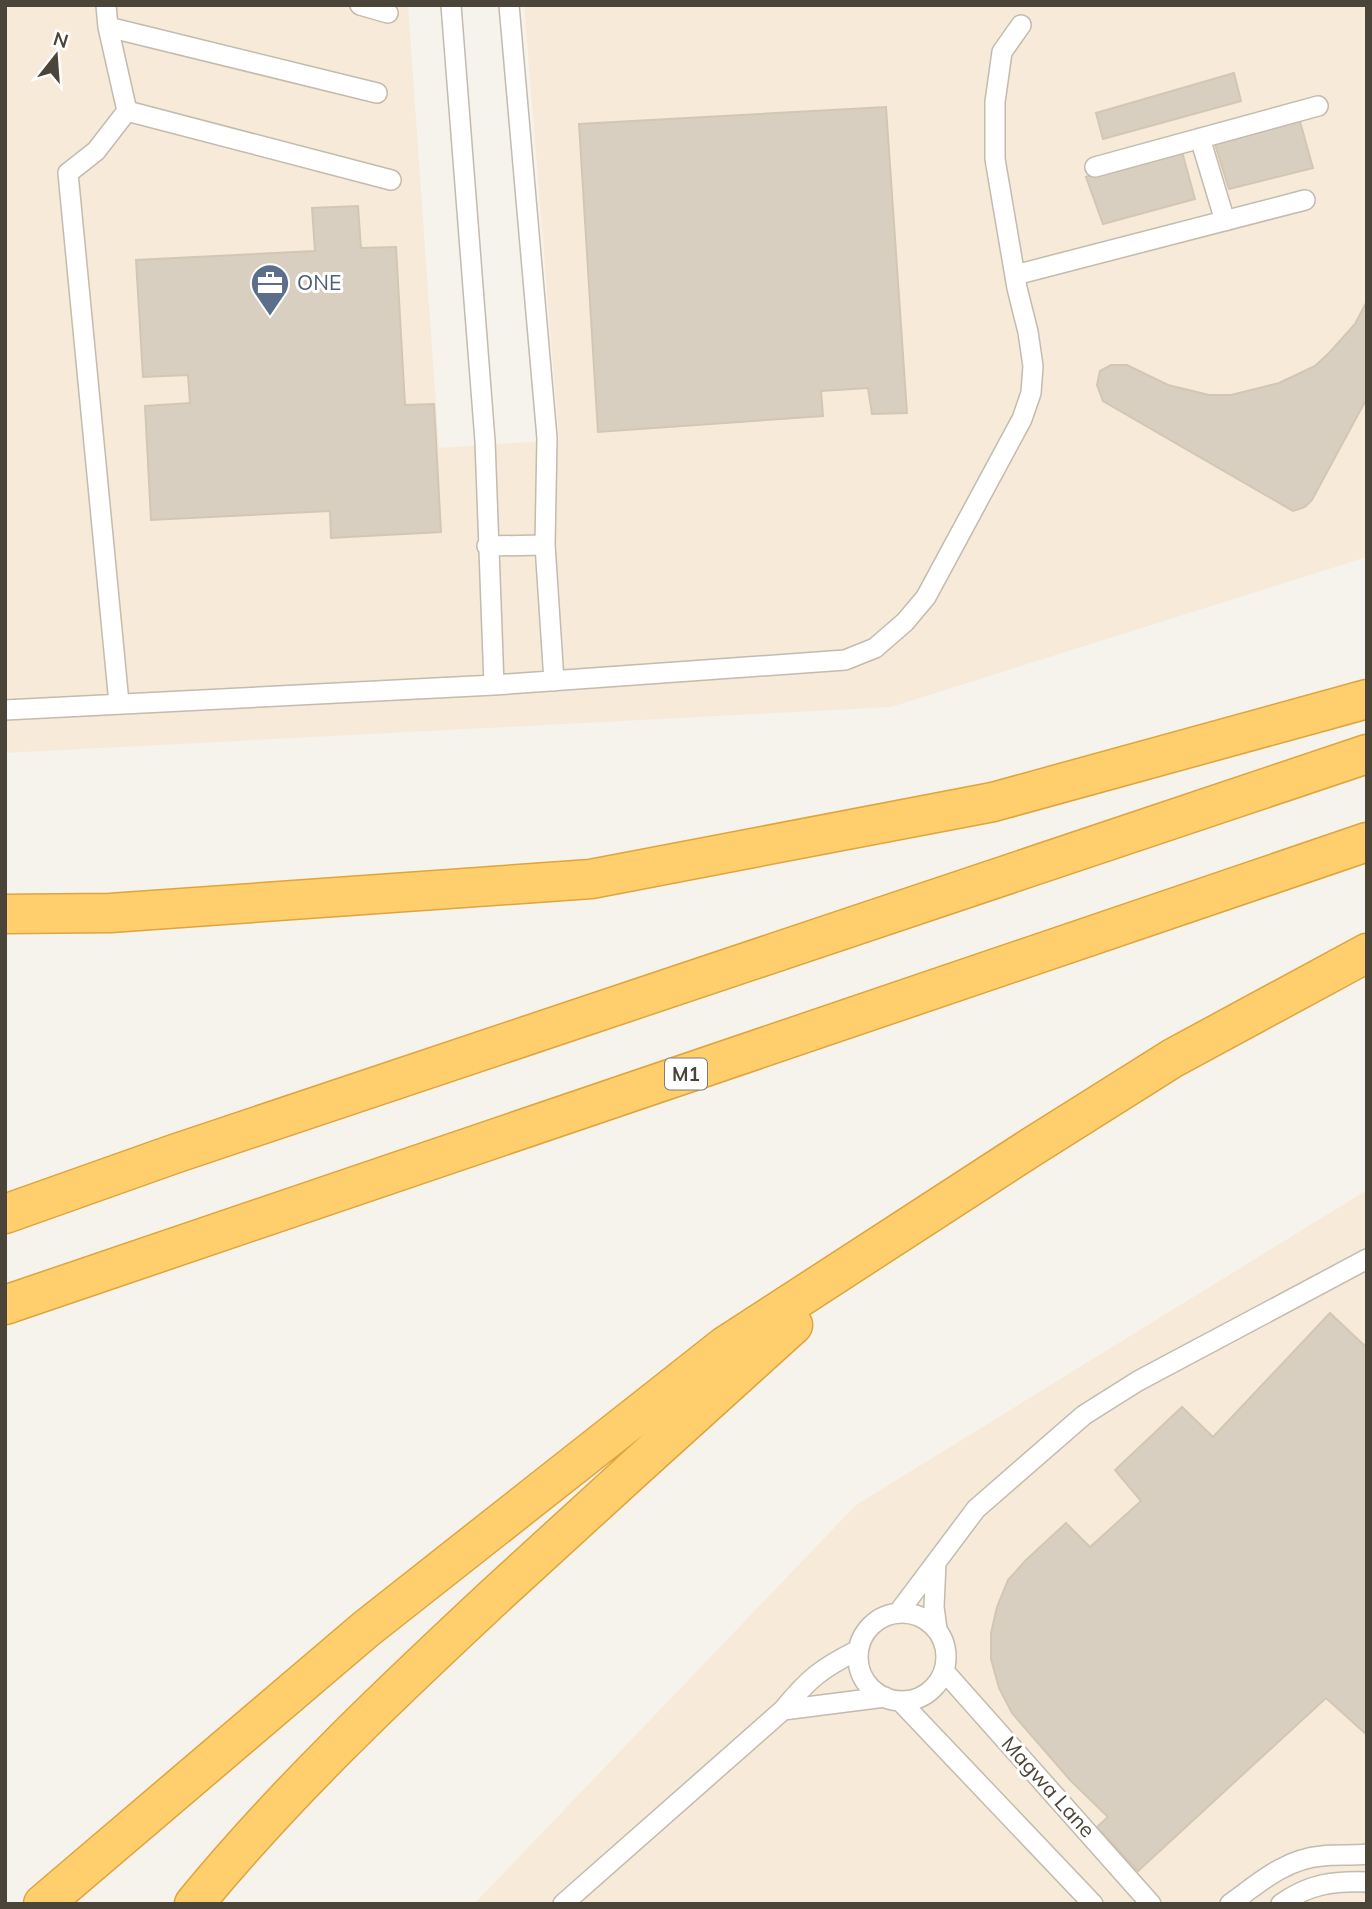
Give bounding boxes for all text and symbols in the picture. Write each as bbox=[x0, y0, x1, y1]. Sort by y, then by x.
north arrow bbox=[21, 21, 91, 91]
text: N bbox=[51, 26, 71, 53]
office icon: ONE bbox=[249, 262, 291, 317]
place label: ONE bbox=[297, 269, 341, 295]
road number: M1 bbox=[665, 1058, 707, 1090]
street label: Magwa Lane bbox=[997, 1730, 1101, 1842]

